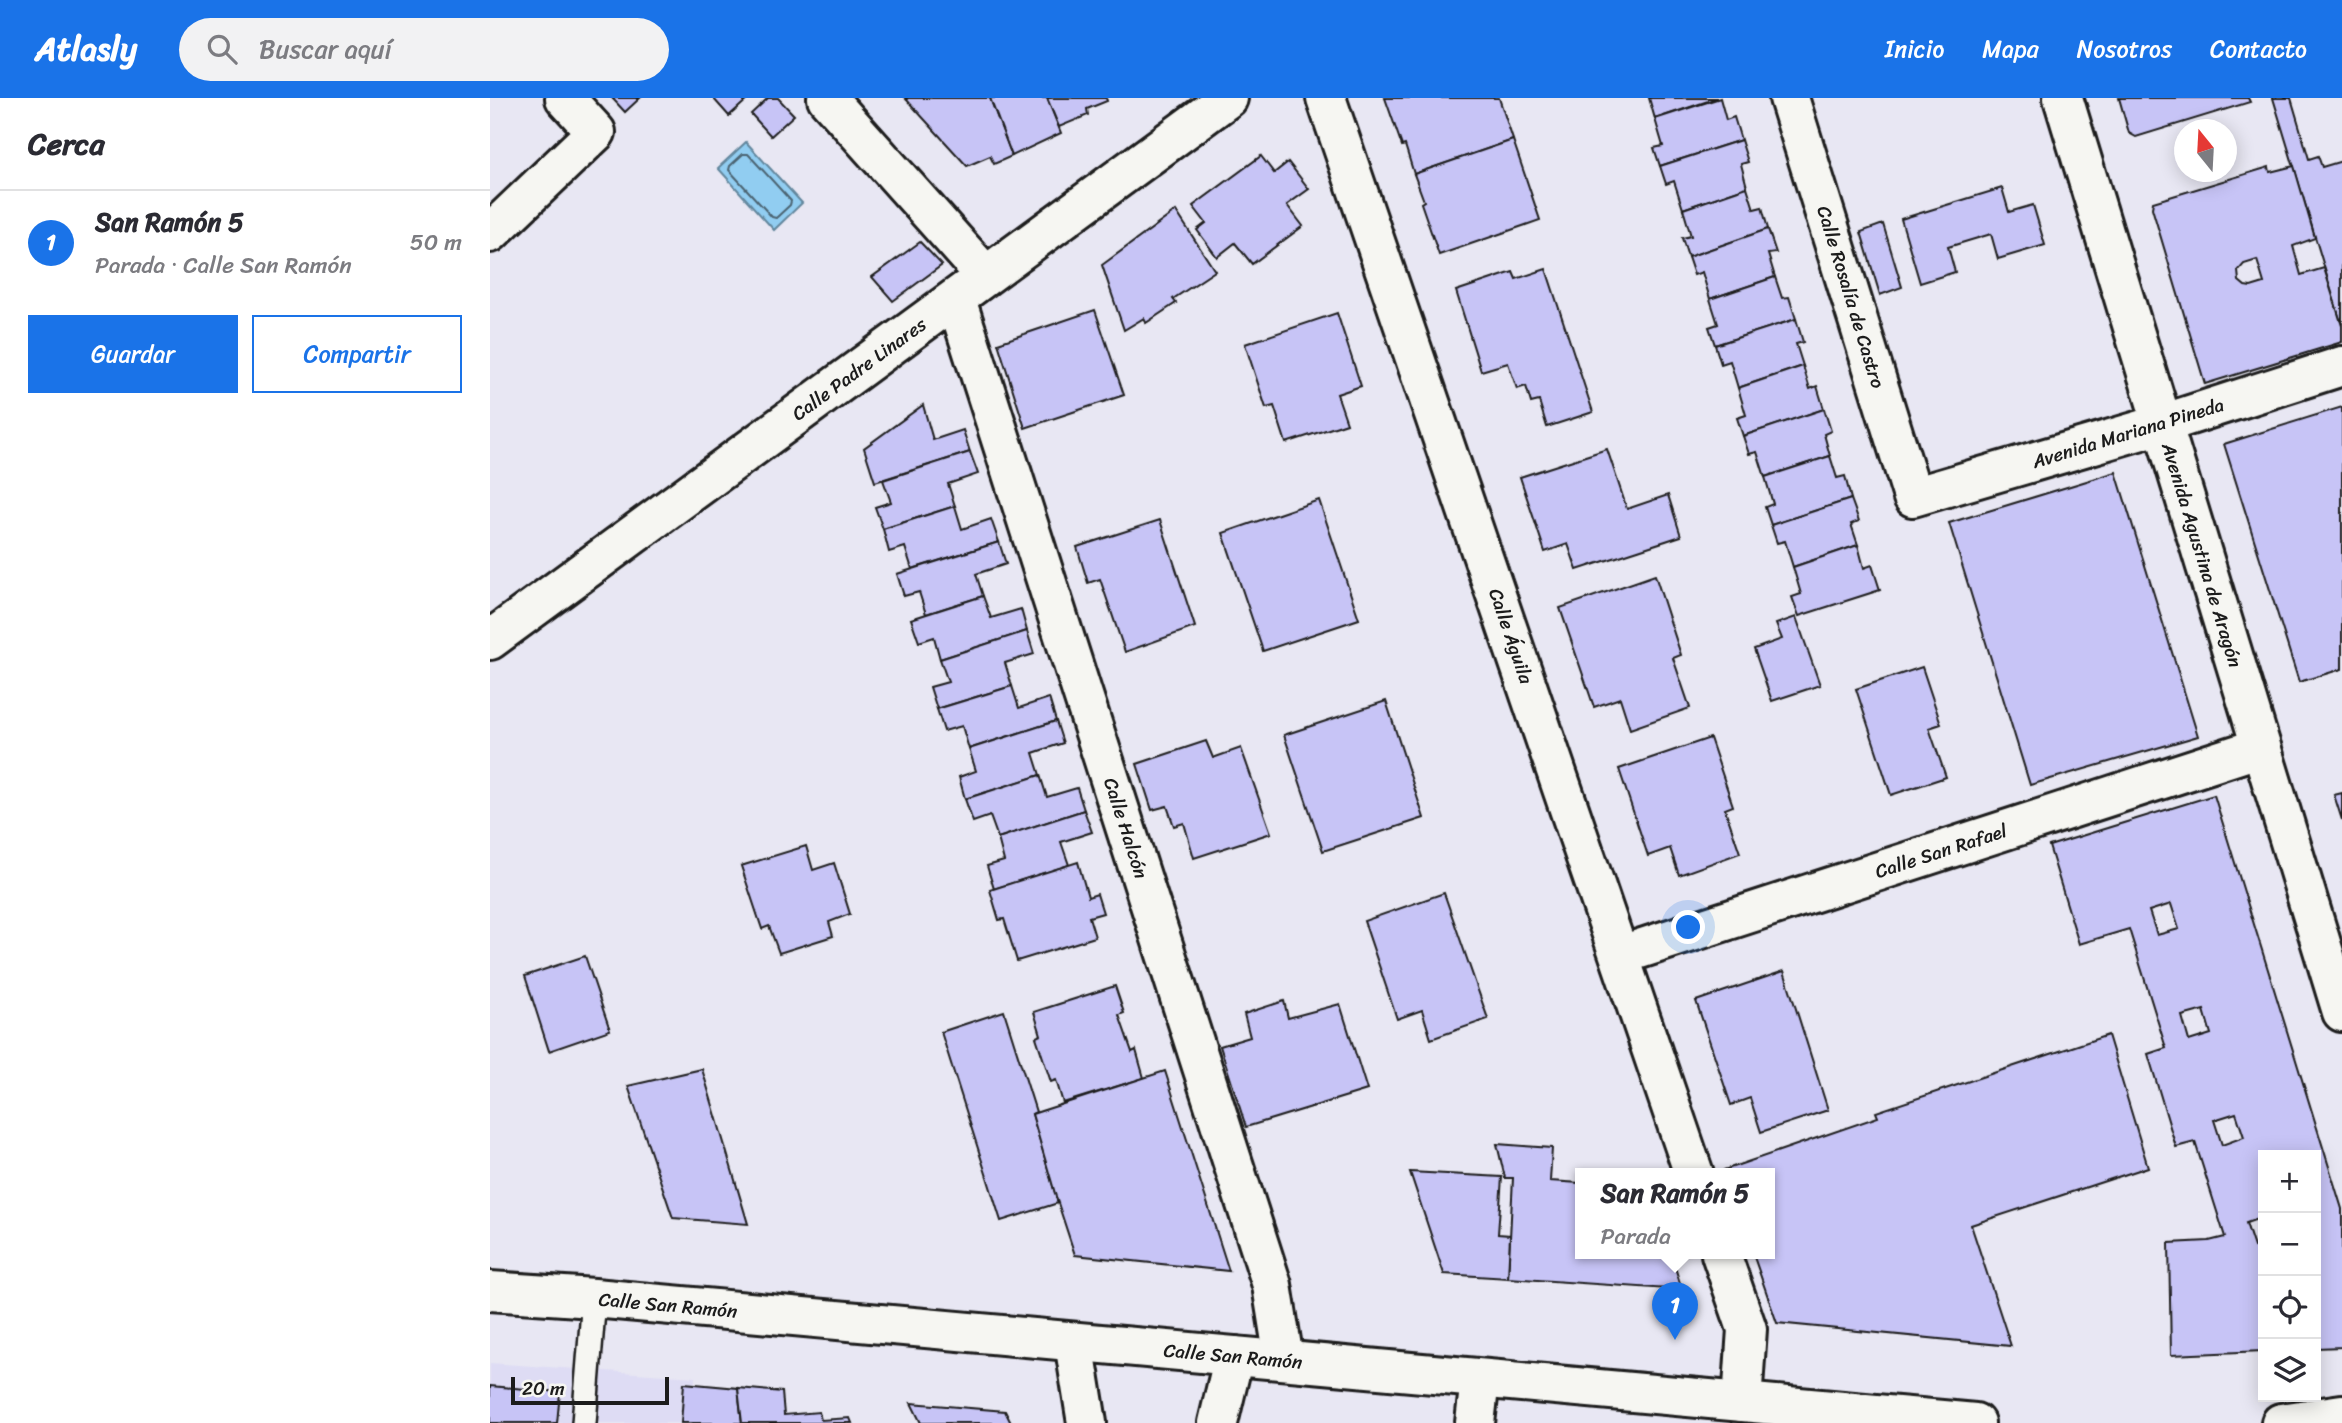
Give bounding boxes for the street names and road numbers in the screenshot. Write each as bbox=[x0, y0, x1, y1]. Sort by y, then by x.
street label: Calle Rosalía de Castro bbox=[1808, 202, 1895, 393]
street label: Calle Padre Linares bbox=[784, 308, 934, 429]
street label: Avenida Mariana Pineda bbox=[2027, 388, 2228, 478]
street label: Avenida Agustina de Aragón bbox=[2152, 437, 2252, 672]
street label: Calle Águila bbox=[1479, 584, 1543, 689]
street label: Calle Halcón bbox=[1094, 773, 1158, 883]
street label: Calle San Rafael bbox=[1871, 814, 2012, 888]
street label: Calle San Ramón bbox=[597, 1283, 739, 1327]
street label: Calle San Ramón bbox=[1162, 1334, 1304, 1378]

